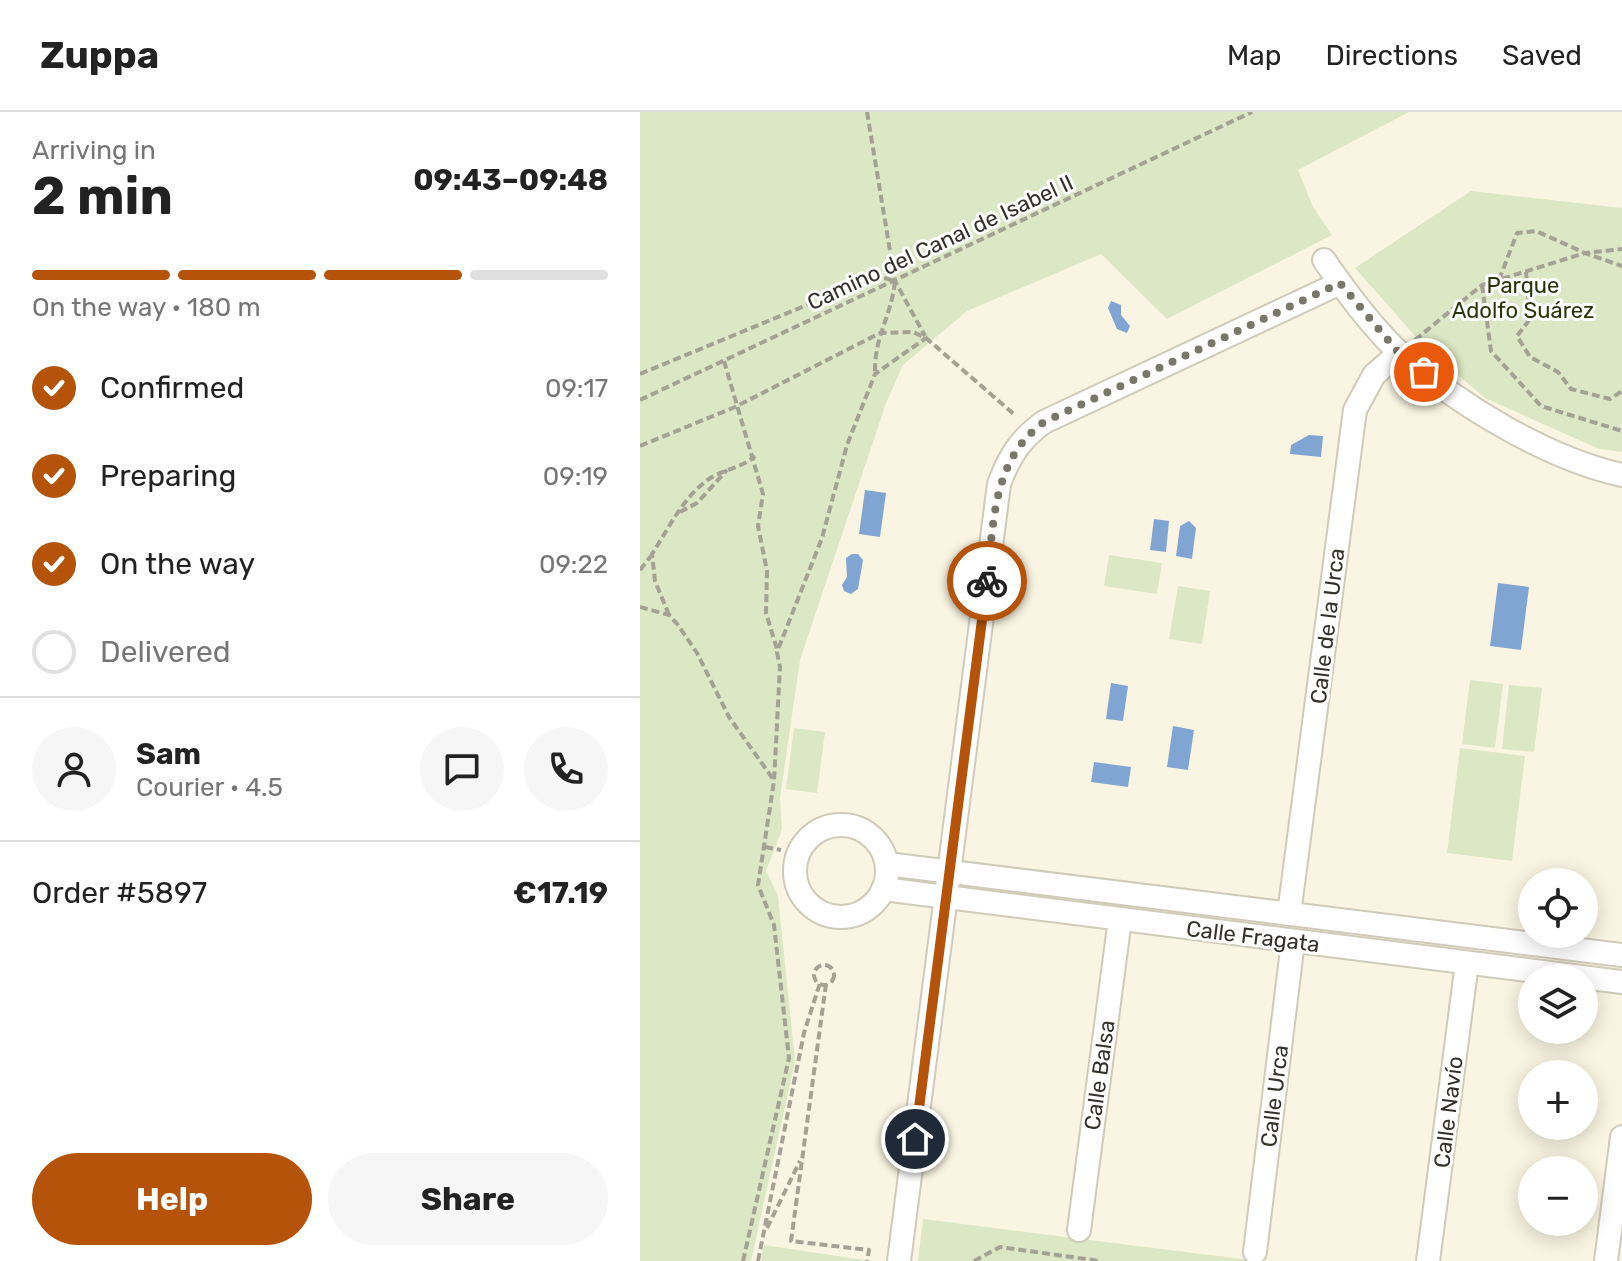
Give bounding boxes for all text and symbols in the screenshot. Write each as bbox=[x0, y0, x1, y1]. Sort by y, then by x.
text: Zuppa bbox=[40, 32, 159, 78]
text: Map bbox=[1227, 39, 1281, 72]
text: Directions bbox=[1325, 39, 1458, 72]
text: Saved bbox=[1502, 39, 1582, 72]
text: Arriving in bbox=[32, 135, 156, 166]
text: 09:43–09:48 bbox=[413, 162, 608, 198]
text: 2 min bbox=[32, 165, 173, 227]
street label: Camino del Canal de Isabel II bbox=[803, 169, 1078, 316]
park label: Parque Adolfo Suárez bbox=[1452, 272, 1594, 324]
text: On the way · 180 m bbox=[32, 292, 261, 323]
pin bbox=[1390, 338, 1458, 406]
icon: bag bbox=[1402, 350, 1446, 394]
icon: check bbox=[32, 366, 76, 410]
text: Confirmed bbox=[100, 370, 244, 406]
text: 09:17 bbox=[545, 373, 608, 404]
icon: check bbox=[32, 454, 76, 498]
text: Preparing bbox=[100, 458, 236, 494]
text: 09:19 bbox=[543, 461, 608, 492]
courier bbox=[947, 541, 1027, 621]
icon: check bbox=[32, 542, 76, 586]
text: On the way bbox=[100, 546, 255, 582]
street label: Calle de la Urca bbox=[1305, 547, 1350, 705]
text: 09:22 bbox=[539, 549, 608, 580]
icon: bike bbox=[965, 559, 1009, 603]
text: Delivered bbox=[100, 634, 231, 670]
button: person bbox=[32, 727, 116, 811]
button: chat bbox=[420, 727, 504, 811]
button: phone bbox=[524, 727, 608, 811]
text: Sam bbox=[136, 736, 201, 772]
text: Courier · 4.5 bbox=[136, 772, 283, 803]
map controls bbox=[1518, 868, 1598, 1236]
button: locate bbox=[1518, 868, 1598, 948]
text: Order #5897 bbox=[32, 875, 207, 911]
text: €17.19 bbox=[513, 875, 608, 911]
street label: Calle Fragata bbox=[1185, 915, 1321, 958]
button: layers bbox=[1518, 964, 1598, 1044]
street label: Calle Balsa bbox=[1078, 1018, 1121, 1132]
street label: Calle Urca bbox=[1255, 1043, 1294, 1149]
street label: Calle Navío bbox=[1428, 1055, 1469, 1170]
button: + bbox=[1518, 1060, 1598, 1140]
pin bbox=[881, 1105, 949, 1173]
icon: home bbox=[893, 1117, 937, 1161]
button: Help bbox=[32, 1153, 312, 1245]
button: Share bbox=[328, 1153, 608, 1245]
button: − bbox=[1518, 1156, 1598, 1236]

